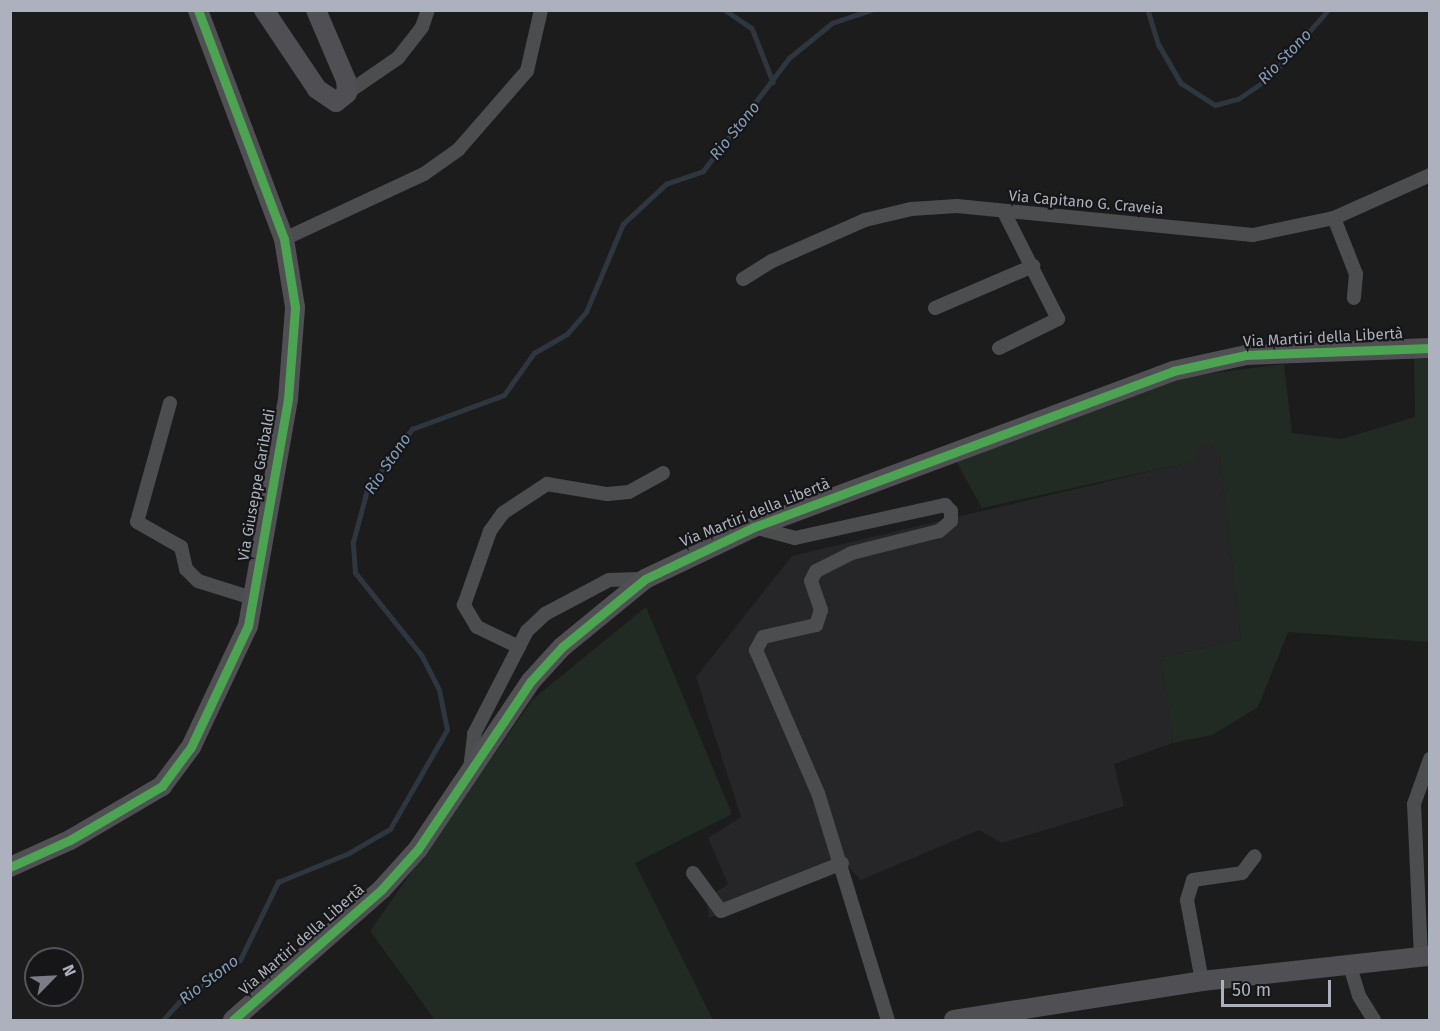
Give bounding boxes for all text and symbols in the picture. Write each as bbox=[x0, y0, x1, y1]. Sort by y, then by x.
water label: Rio Stono bbox=[1254, 25, 1316, 89]
water label: Rio Stono bbox=[706, 98, 764, 164]
street label: Via Capitano G. Craveia bbox=[1008, 187, 1164, 219]
street label: Via Martiri della Libertà bbox=[1243, 325, 1403, 351]
street label: Via Giuseppe Garibaldi bbox=[235, 408, 279, 562]
water label: Rio Stono bbox=[361, 430, 415, 498]
street label: Via Martiri della Libertà bbox=[677, 475, 833, 551]
street label: Via Martiri della Libertà bbox=[236, 881, 368, 999]
north arrow bbox=[24, 947, 84, 1007]
water label: Rio Stono bbox=[176, 952, 242, 1008]
text: N bbox=[58, 962, 80, 979]
scale bar bbox=[1224, 968, 1334, 1006]
text: 50 m bbox=[1232, 979, 1271, 1001]

